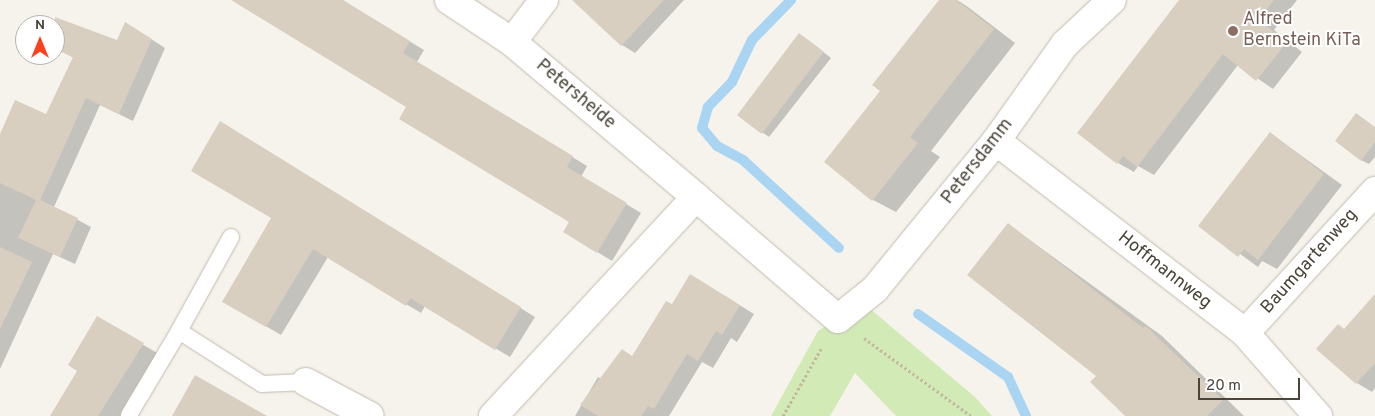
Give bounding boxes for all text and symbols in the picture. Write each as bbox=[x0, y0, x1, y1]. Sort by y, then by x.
place label: Alfred Bernstein KiTa bbox=[1243, 10, 1361, 52]
north arrow bbox=[15, 15, 65, 65]
text: N bbox=[35, 17, 45, 34]
marker: Alfred Bernstein KiTa bbox=[1227, 25, 1239, 37]
street label: Petersheide bbox=[531, 56, 619, 134]
street label: Petersdamm bbox=[938, 115, 1018, 209]
street label: Baumgartenweg bbox=[1257, 205, 1363, 319]
street label: Hoffmannweg bbox=[1113, 228, 1215, 314]
scale bar bbox=[1200, 368, 1302, 400]
text: 20 m bbox=[1206, 377, 1241, 396]

